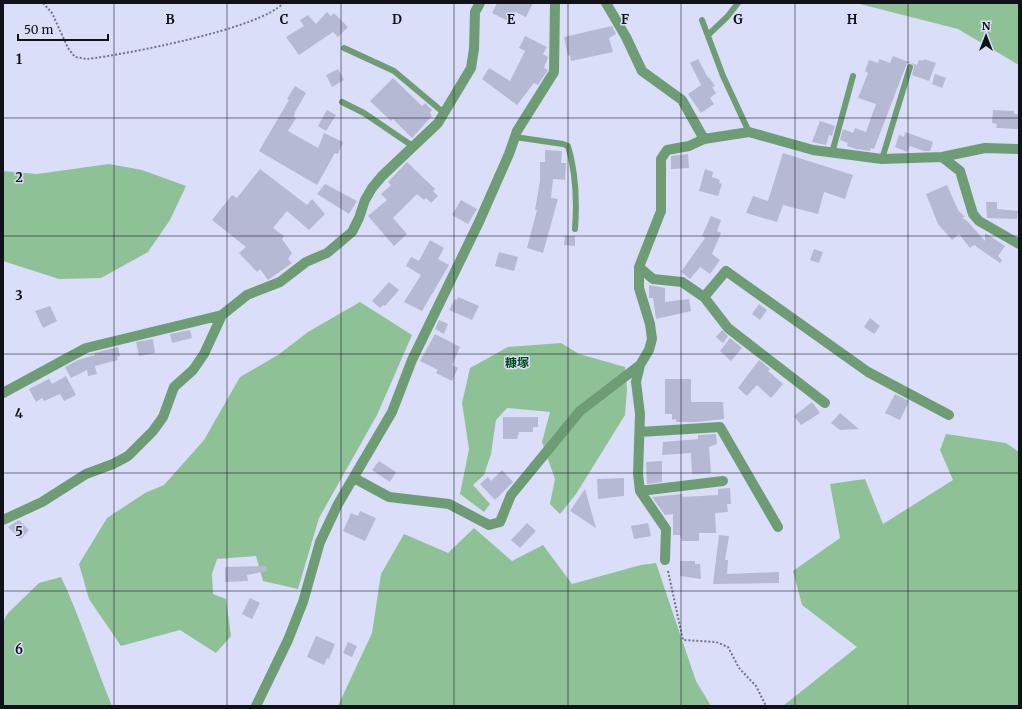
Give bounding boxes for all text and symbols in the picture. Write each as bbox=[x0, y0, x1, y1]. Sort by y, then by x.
text: B bbox=[165, 11, 175, 28]
text: C bbox=[280, 11, 289, 28]
text: D bbox=[392, 11, 402, 28]
text: E bbox=[507, 11, 516, 28]
text: F bbox=[621, 11, 629, 28]
text: G bbox=[733, 11, 743, 28]
text: H bbox=[847, 11, 858, 28]
scale bar bbox=[18, 16, 108, 42]
north arrow bbox=[966, 16, 1006, 56]
text: N bbox=[982, 19, 991, 33]
text: 50 m bbox=[24, 22, 53, 37]
text: 1 bbox=[16, 51, 22, 68]
text: 2 bbox=[15, 169, 23, 186]
text: 3 bbox=[15, 287, 23, 304]
district label: 糠塚 bbox=[505, 355, 529, 370]
text: 4 bbox=[15, 405, 24, 422]
text: 5 bbox=[15, 523, 23, 540]
text: 6 bbox=[15, 641, 23, 658]

